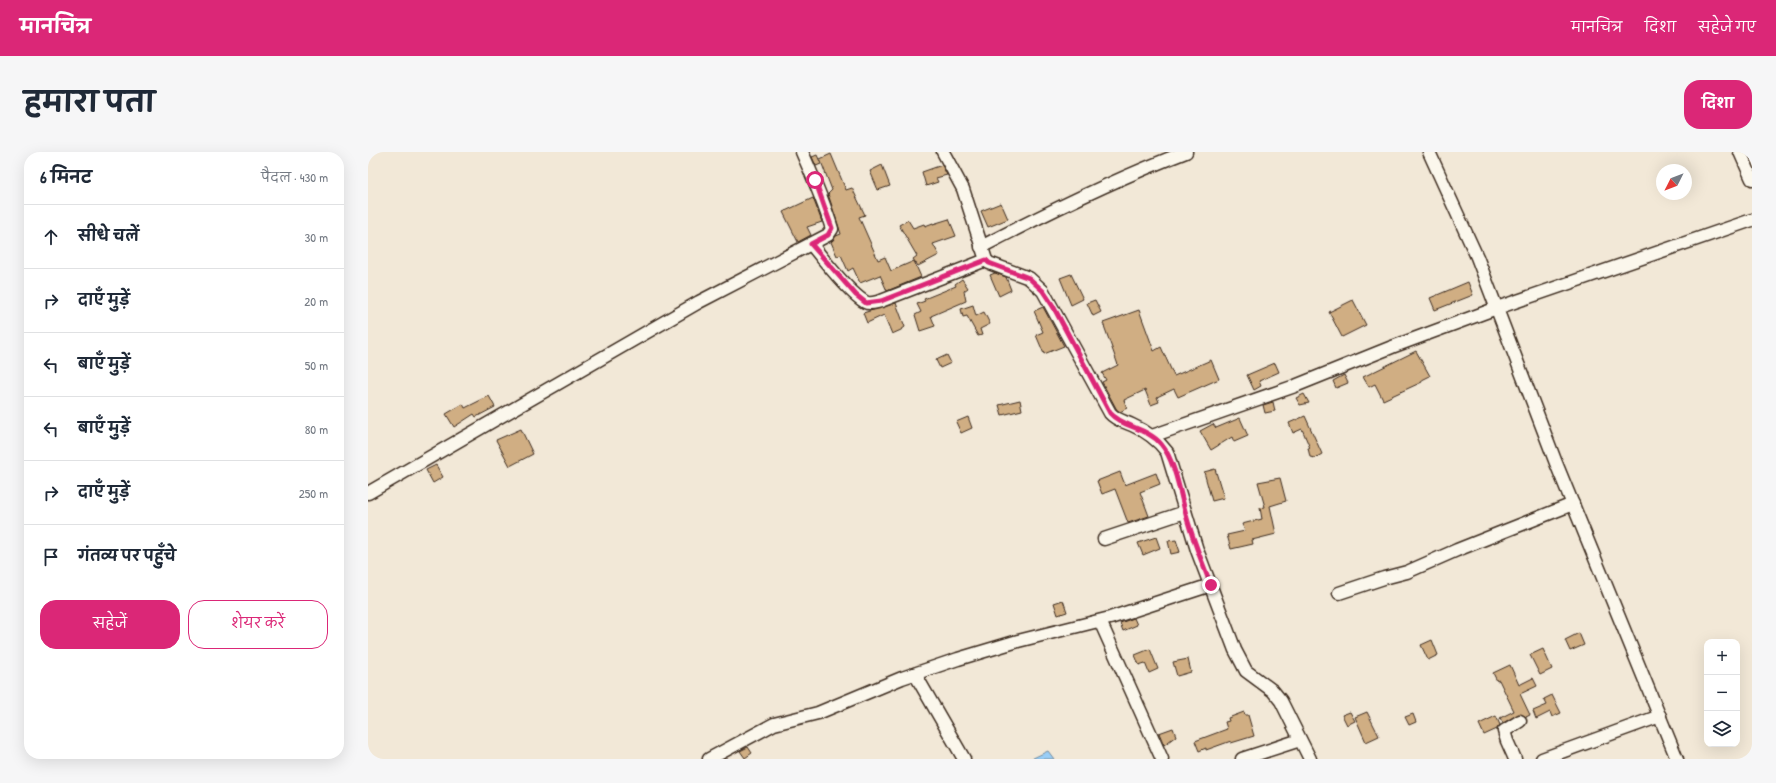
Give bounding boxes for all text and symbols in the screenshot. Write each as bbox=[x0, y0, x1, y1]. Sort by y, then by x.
text: मानचित्र bbox=[20, 13, 91, 39]
text: मानचित्र bbox=[1571, 17, 1622, 36]
text: दिशा bbox=[1644, 17, 1676, 36]
text: सहेजे गए bbox=[1698, 17, 1756, 36]
button: दिशा bbox=[1684, 80, 1752, 129]
text: हमारा पता bbox=[24, 83, 155, 121]
north arrow bbox=[1656, 164, 1692, 200]
text: 6 मिनट bbox=[40, 165, 92, 188]
text: पैदल · 430 m bbox=[261, 168, 328, 186]
route start bbox=[806, 171, 824, 189]
text: सीधे चलें bbox=[78, 225, 139, 246]
icon: ahead bbox=[40, 226, 62, 248]
text: 30 m bbox=[305, 228, 328, 246]
text: दाएँ मुड़ें bbox=[78, 289, 130, 310]
icon: right bbox=[40, 290, 62, 312]
text: 20 m bbox=[304, 292, 328, 310]
text: बाएँ मुड़ें bbox=[78, 353, 130, 374]
icon: left bbox=[40, 354, 62, 376]
text: 50 m bbox=[305, 356, 328, 374]
text: बाएँ मुड़ें bbox=[78, 417, 130, 438]
icon: left bbox=[40, 418, 62, 440]
text: 80 m bbox=[305, 420, 328, 438]
text: दाएँ मुड़ें bbox=[78, 481, 130, 502]
icon: right bbox=[40, 482, 62, 504]
text: 250 m bbox=[299, 484, 328, 502]
text: गंतव्य पर पहुँचे bbox=[78, 545, 176, 566]
icon: arrive bbox=[40, 546, 62, 568]
route end bbox=[1202, 576, 1220, 594]
button: सहेजें bbox=[40, 600, 180, 649]
button: शेयर करें bbox=[188, 600, 328, 649]
map controls bbox=[1704, 639, 1740, 747]
button: + bbox=[1704, 639, 1740, 675]
button: − bbox=[1704, 675, 1740, 711]
button: layers bbox=[1704, 711, 1740, 747]

